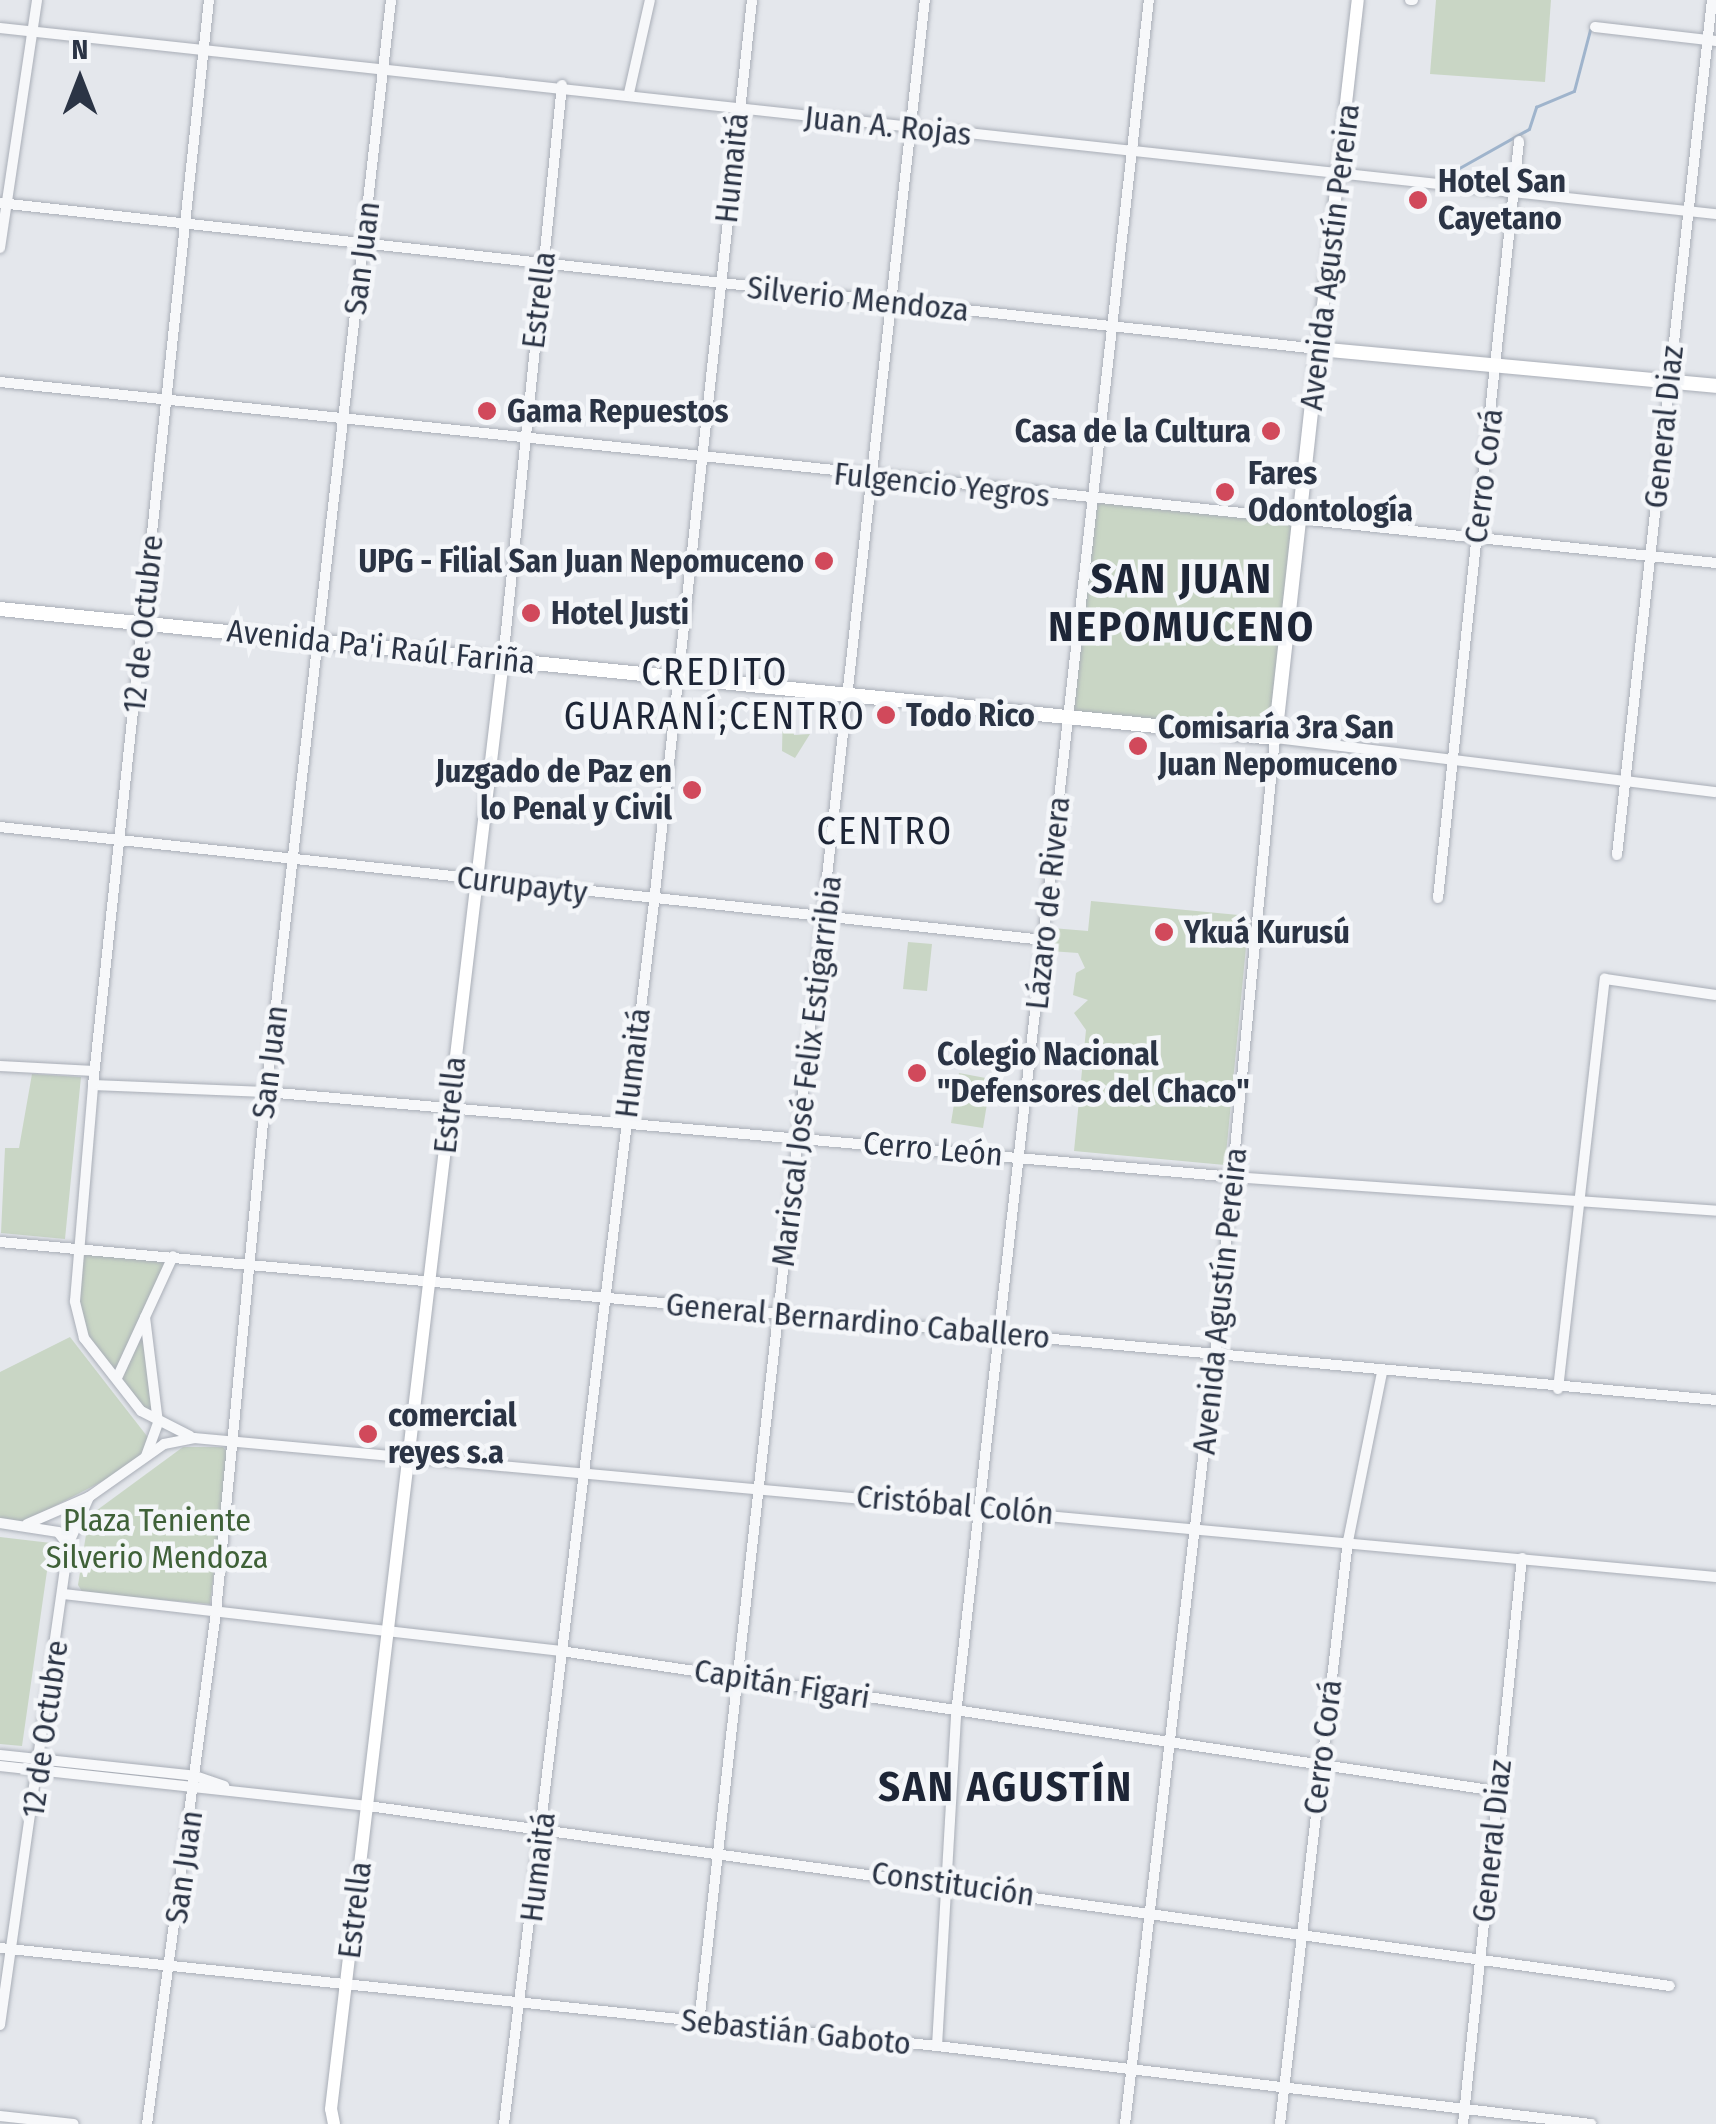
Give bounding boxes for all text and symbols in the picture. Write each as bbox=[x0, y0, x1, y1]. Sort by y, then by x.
north arrow bbox=[30, 30, 130, 130]
text: N bbox=[72, 33, 88, 66]
street label: Juan A. Rojas bbox=[803, 98, 973, 154]
street label: Avenida Agustín Pereira bbox=[1292, 102, 1368, 412]
street label: Humaitá bbox=[707, 111, 757, 225]
place label: Hotel San Cayetano bbox=[1438, 163, 1566, 238]
marker: Hotel San Cayetano bbox=[1407, 189, 1429, 211]
street label: San Juan bbox=[336, 199, 388, 317]
street label: Estrella bbox=[514, 249, 564, 351]
street label: Silverio Mendoza bbox=[745, 268, 971, 330]
street label: General Diaz bbox=[1636, 344, 1692, 510]
place label: Gama Repuestos bbox=[507, 392, 729, 430]
marker: Gama Repuestos bbox=[476, 400, 498, 422]
street label: Cerro Corá bbox=[1457, 406, 1511, 546]
place label: Casa de la Cultura bbox=[1015, 412, 1251, 450]
marker: Casa de la Cultura bbox=[1260, 420, 1282, 442]
street label: Fulgencio Yegros bbox=[832, 455, 1052, 515]
place label: Fares Odontología bbox=[1248, 455, 1413, 530]
marker: Fares Odontología bbox=[1212, 479, 1238, 505]
street label: 12 de Octubre bbox=[115, 533, 171, 715]
place label: UPG - Filial San Juan Nepomuceno bbox=[359, 542, 804, 580]
marker: UPG - Filial San Juan Nepomuceno bbox=[813, 550, 835, 572]
district label: SAN JUAN NEPOMUCENO bbox=[1048, 554, 1316, 652]
place label: Hotel Justi bbox=[551, 594, 689, 632]
marker: Hotel Justi bbox=[520, 602, 542, 624]
street label: Avenida Pa'i Raúl Fariña bbox=[225, 612, 537, 682]
district label: CREDITO GUARANÍ;CENTRO bbox=[564, 650, 866, 739]
place label: Todo Rico bbox=[906, 696, 1035, 734]
marker: Todo Rico bbox=[875, 704, 897, 726]
place label: Comisaría 3ra San Juan Nepomuceno bbox=[1158, 709, 1397, 784]
marker: Comisaría 3ra San Juan Nepomuceno bbox=[1127, 735, 1149, 757]
place label: Juzgado de Paz en lo Penal y Civil bbox=[436, 753, 672, 828]
marker: Juzgado de Paz en lo Penal y Civil bbox=[681, 779, 703, 801]
street label: Lázaro de Rivera bbox=[1018, 795, 1078, 1011]
district label: CENTRO bbox=[816, 809, 954, 855]
street label: Curupayty bbox=[455, 858, 589, 912]
street label: Mariscal José Felix Estigarribia bbox=[764, 873, 850, 1269]
place label: Ykuá Kurusú bbox=[1184, 913, 1350, 951]
marker: Ykuá Kurusú bbox=[1153, 921, 1175, 943]
street label: San Juan bbox=[244, 1003, 296, 1121]
street label: Humaitá bbox=[607, 1006, 659, 1120]
place label: Colegio Nacional "Defensores del Chaco" bbox=[937, 1036, 1250, 1111]
street label: Estrella bbox=[426, 1055, 474, 1155]
marker: Colegio Nacional "Defensores del Chaco" bbox=[906, 1062, 928, 1084]
street label: Cerro León bbox=[861, 1124, 1005, 1174]
street label: Avenida Agustín Pereira bbox=[1185, 1146, 1255, 1456]
street label: General Bernardino Caballero bbox=[664, 1285, 1052, 1357]
place label: comercial reyes s.a bbox=[388, 1397, 516, 1472]
marker: comercial reyes s.a bbox=[357, 1423, 379, 1445]
street label: Cristóbal Colón bbox=[855, 1477, 1055, 1533]
park label: Plaza Teniente Silverio Mendoza bbox=[46, 1502, 268, 1577]
street label: 12 de Octubre bbox=[14, 1638, 76, 1820]
street label: Capitán Figari bbox=[691, 1651, 873, 1717]
street label: Cerro Corá bbox=[1296, 1677, 1350, 1817]
street label: General Diaz bbox=[1464, 1758, 1520, 1924]
district label: SAN AGUSTÍN bbox=[878, 1762, 1134, 1812]
street label: San Juan bbox=[157, 1808, 211, 1926]
street label: Humaitá bbox=[512, 1810, 564, 1924]
street label: Constitución bbox=[869, 1854, 1037, 1914]
street label: Estrella bbox=[330, 1859, 380, 1961]
street label: Sebastián Gaboto bbox=[679, 2001, 913, 2063]

